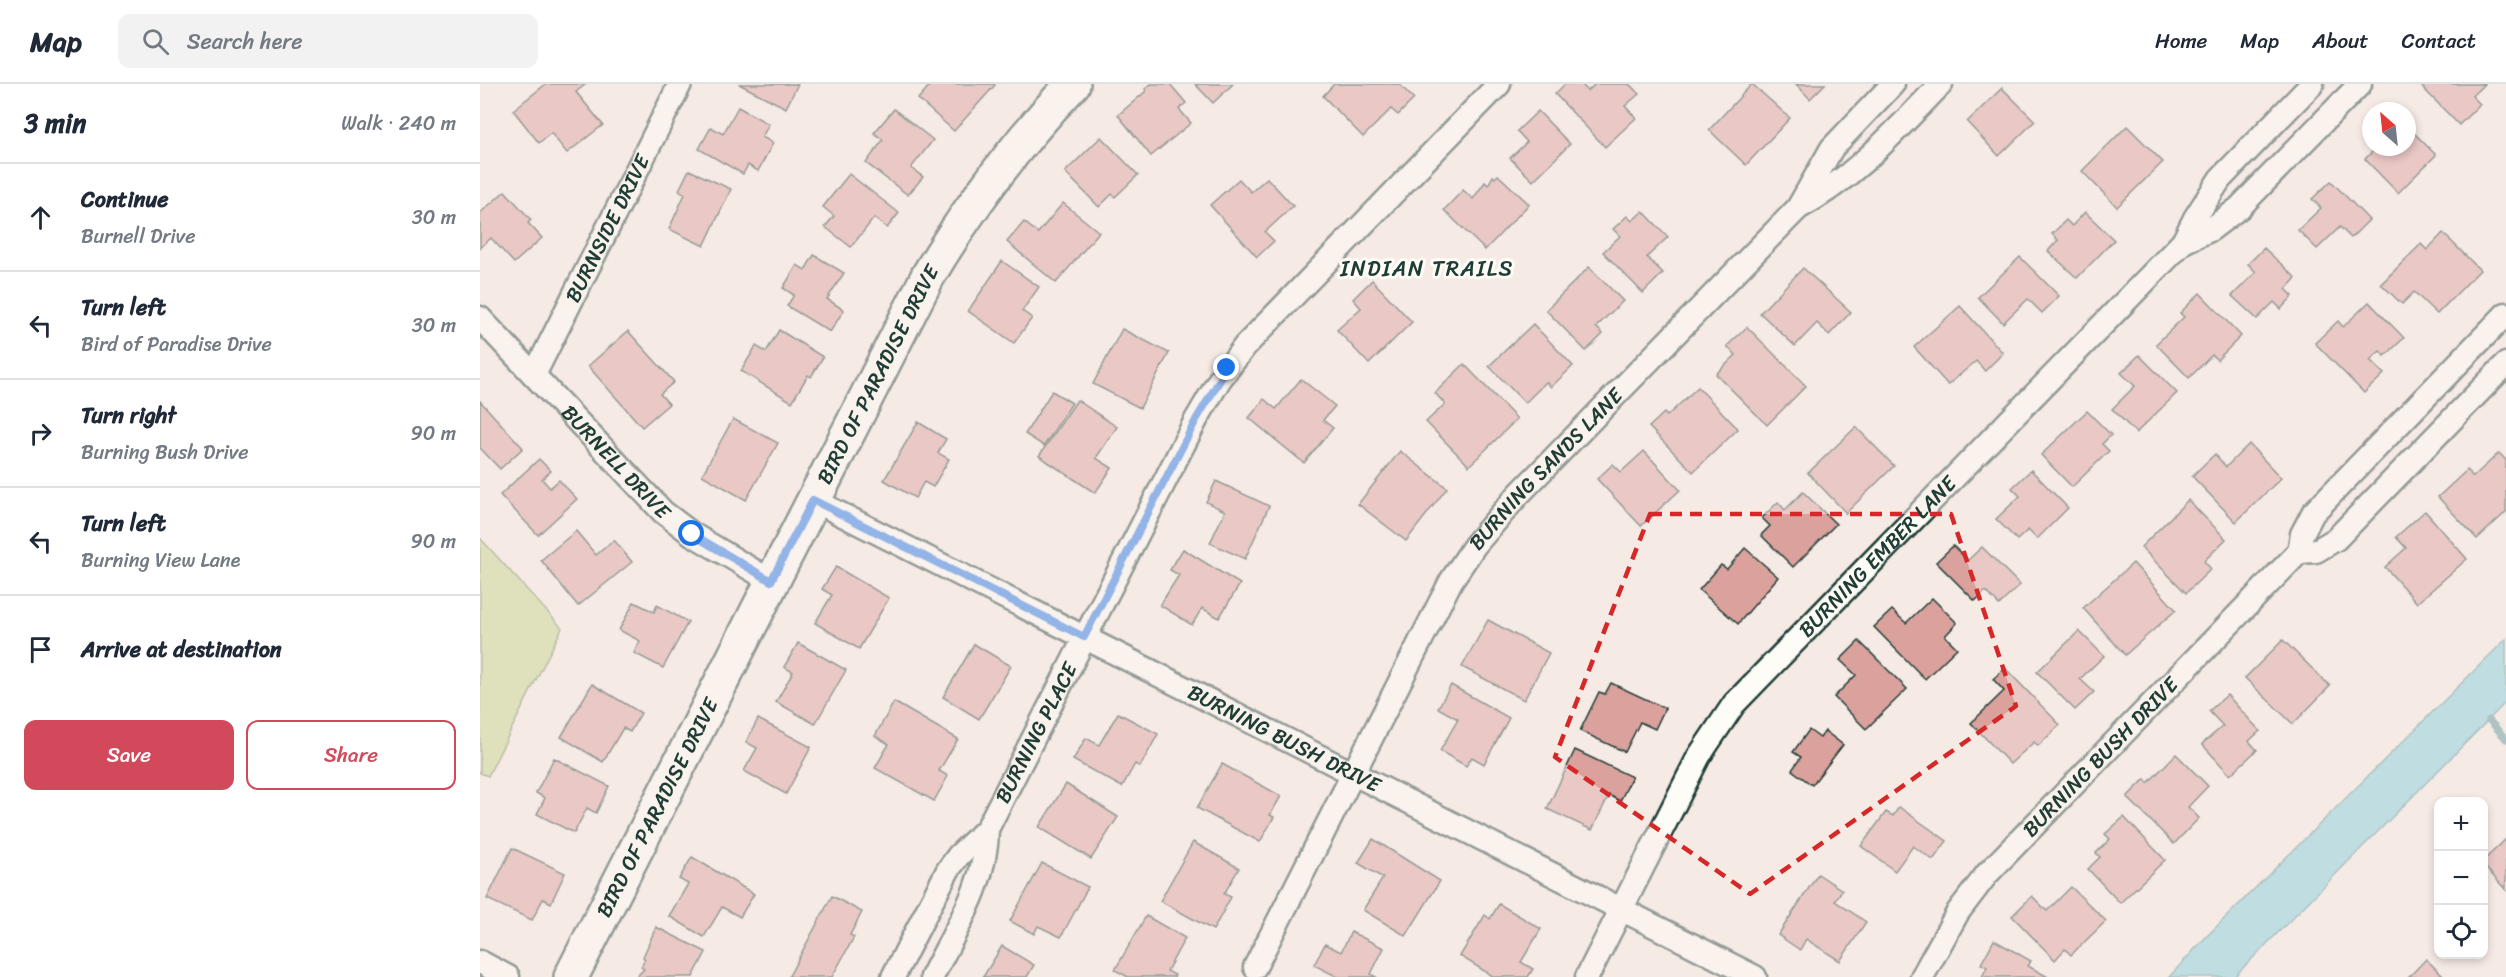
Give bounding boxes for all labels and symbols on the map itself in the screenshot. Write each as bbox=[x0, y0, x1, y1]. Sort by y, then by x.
north arrow bbox=[2362, 102, 2416, 156]
street label: BURNSIDE DRIVE bbox=[554, 146, 661, 309]
district label: INDIAN TRAILS bbox=[1339, 249, 1514, 288]
street label: BIRD OF PARADISE DRIVE bbox=[806, 256, 950, 491]
route end bbox=[1213, 354, 1239, 380]
street label: BURNING SANDS LANE bbox=[1459, 377, 1633, 559]
street label: BURNELL DRIVE bbox=[552, 395, 681, 530]
street label: BURNING EMBER LANE bbox=[1789, 465, 1967, 647]
route start bbox=[678, 520, 704, 546]
street label: BURNING PLACE bbox=[984, 654, 1089, 810]
street label: BURNING BUSH DRIVE bbox=[2013, 667, 2189, 847]
street label: BURNING BUSH DRIVE bbox=[1181, 674, 1389, 804]
street label: BIRD OF PARADISE DRIVE bbox=[585, 690, 730, 924]

